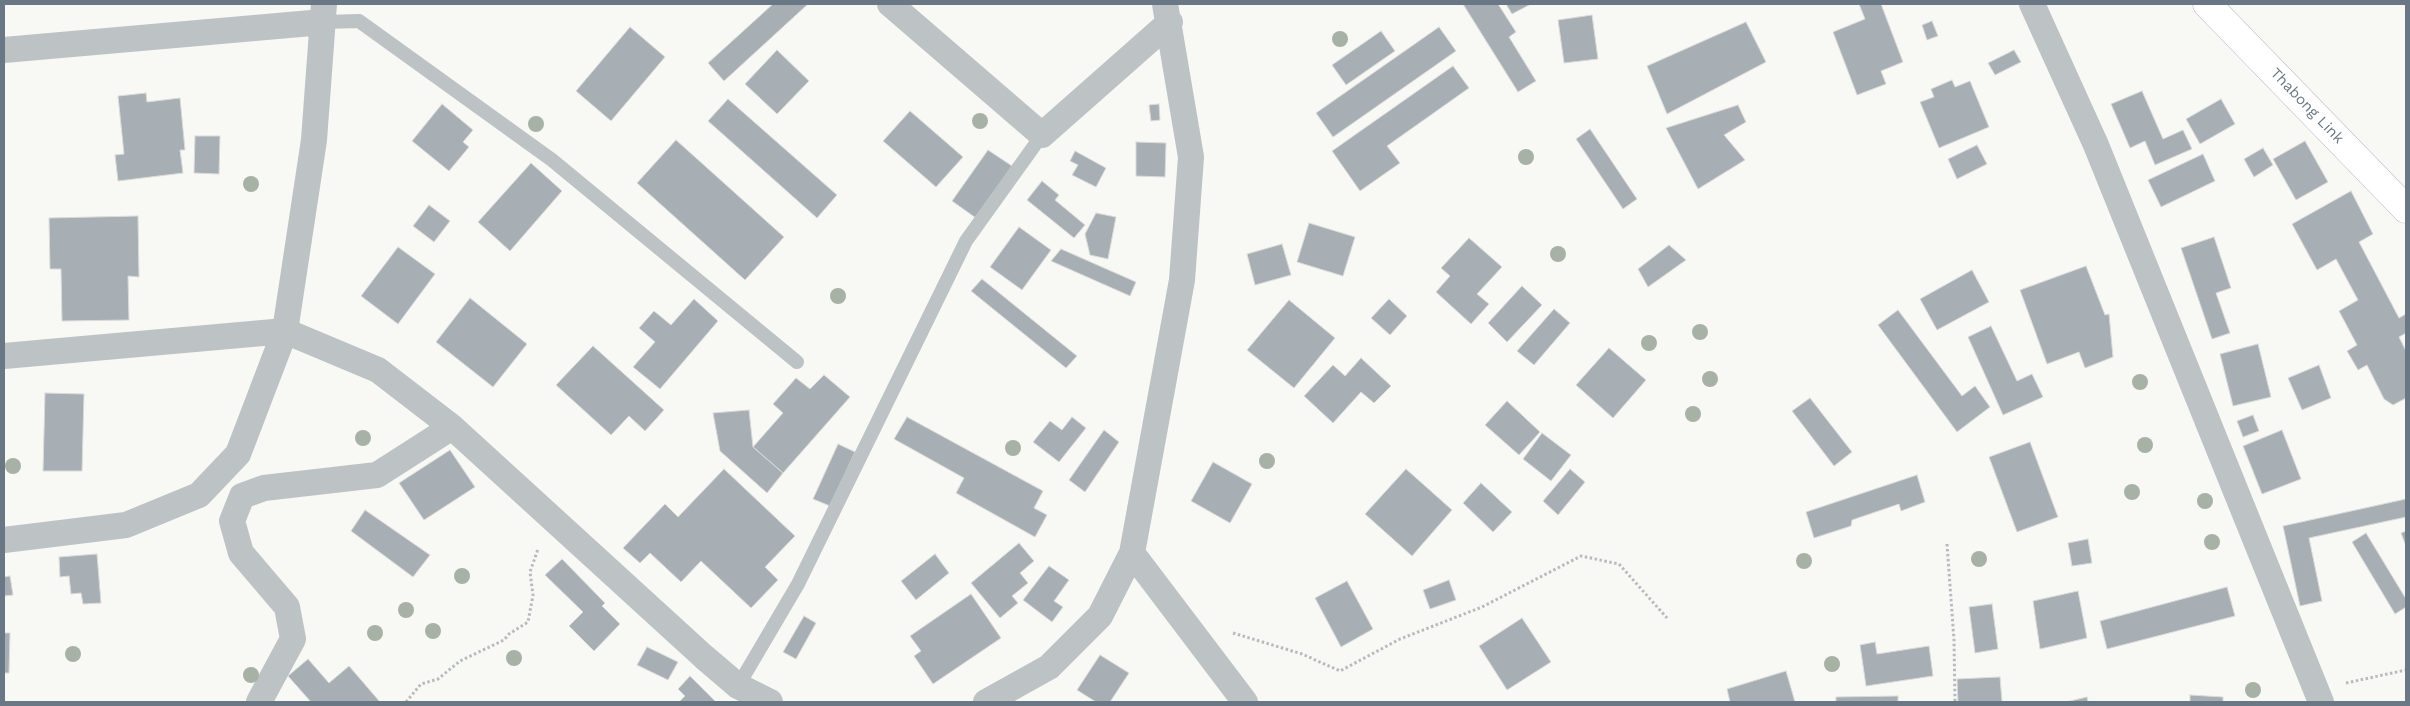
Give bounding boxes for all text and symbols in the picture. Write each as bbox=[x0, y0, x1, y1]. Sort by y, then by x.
street label: Thabong Link bbox=[2266, 64, 2348, 148]

